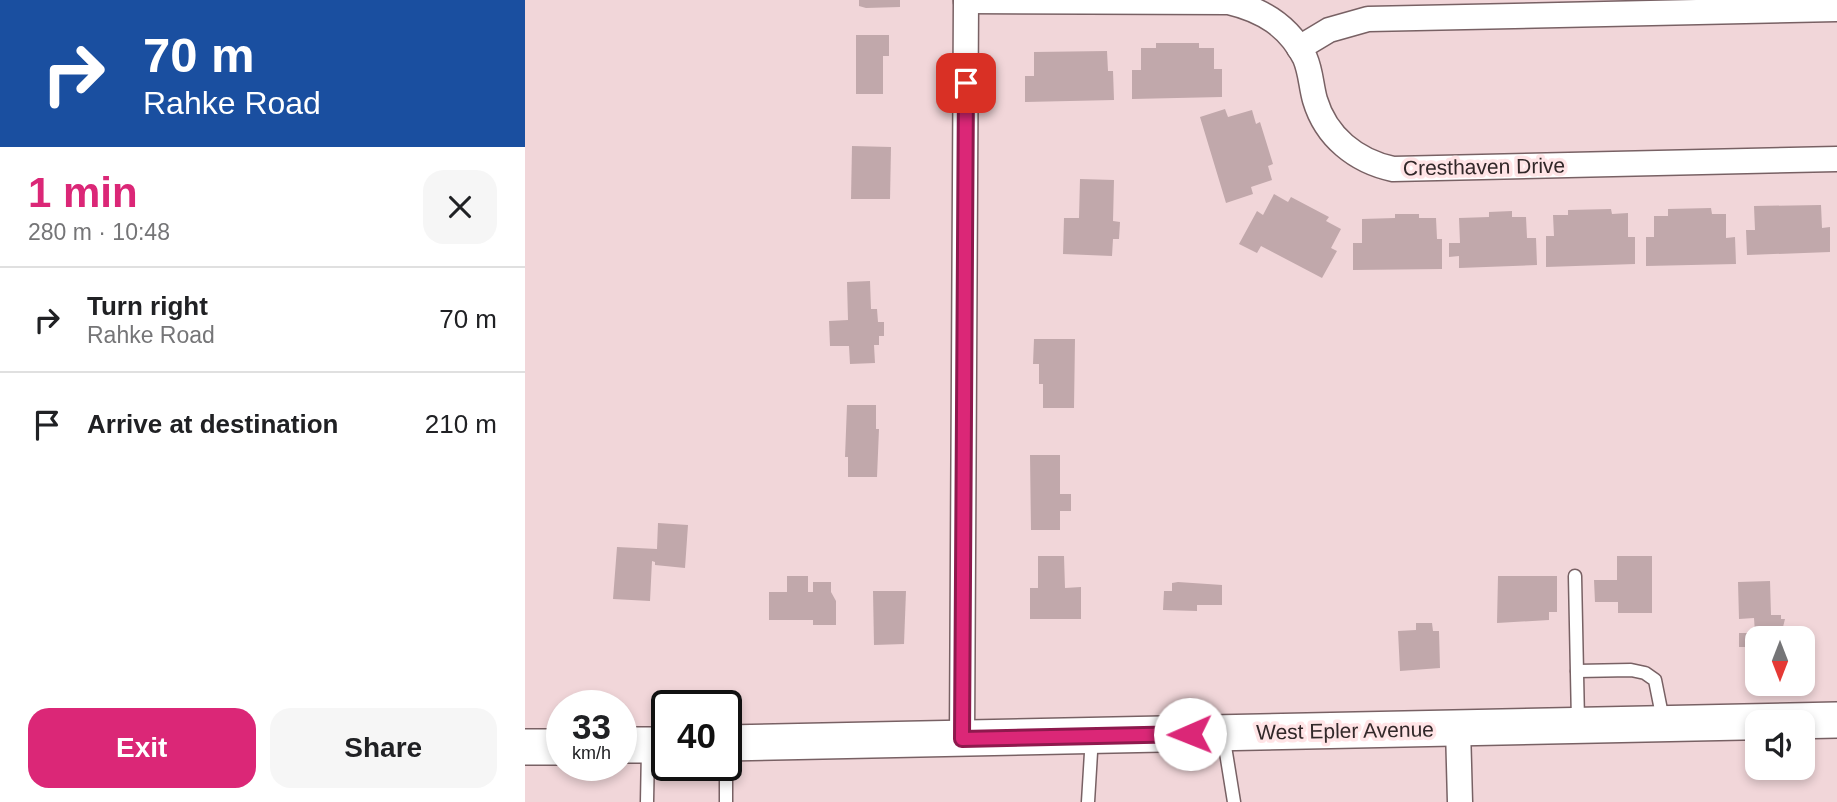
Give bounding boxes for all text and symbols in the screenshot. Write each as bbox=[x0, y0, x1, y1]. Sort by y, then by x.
icon: right bbox=[28, 28, 119, 119]
text: 70 m bbox=[143, 28, 255, 82]
pin bbox=[936, 53, 996, 113]
icon: arrive bbox=[947, 64, 985, 102]
text: Rahke Road bbox=[143, 85, 321, 121]
street label: Cresthaven Drive bbox=[1403, 154, 1565, 179]
text: 1 min bbox=[28, 169, 138, 216]
button: close bbox=[423, 170, 497, 244]
text: 280 m · 10:48 bbox=[28, 219, 170, 245]
text: Turn right bbox=[87, 291, 208, 321]
icon: right bbox=[28, 301, 66, 339]
text: 70 m bbox=[439, 304, 497, 334]
text: Rahke Road bbox=[87, 322, 215, 348]
icon: arrive bbox=[28, 406, 66, 444]
text: Arrive at destination bbox=[87, 409, 338, 439]
text: 210 m bbox=[425, 409, 497, 439]
north arrow bbox=[1745, 626, 1815, 696]
map controls bbox=[1745, 626, 1815, 780]
speed limit sign: 40 bbox=[651, 690, 742, 781]
position arrow bbox=[1153, 697, 1227, 771]
text: 33 bbox=[572, 707, 611, 746]
button: Exit bbox=[28, 708, 256, 788]
button: Share bbox=[270, 708, 497, 788]
button: sound bbox=[1745, 710, 1815, 780]
street label: West Epler Avenue bbox=[1256, 717, 1434, 744]
text: km/h bbox=[572, 743, 611, 763]

